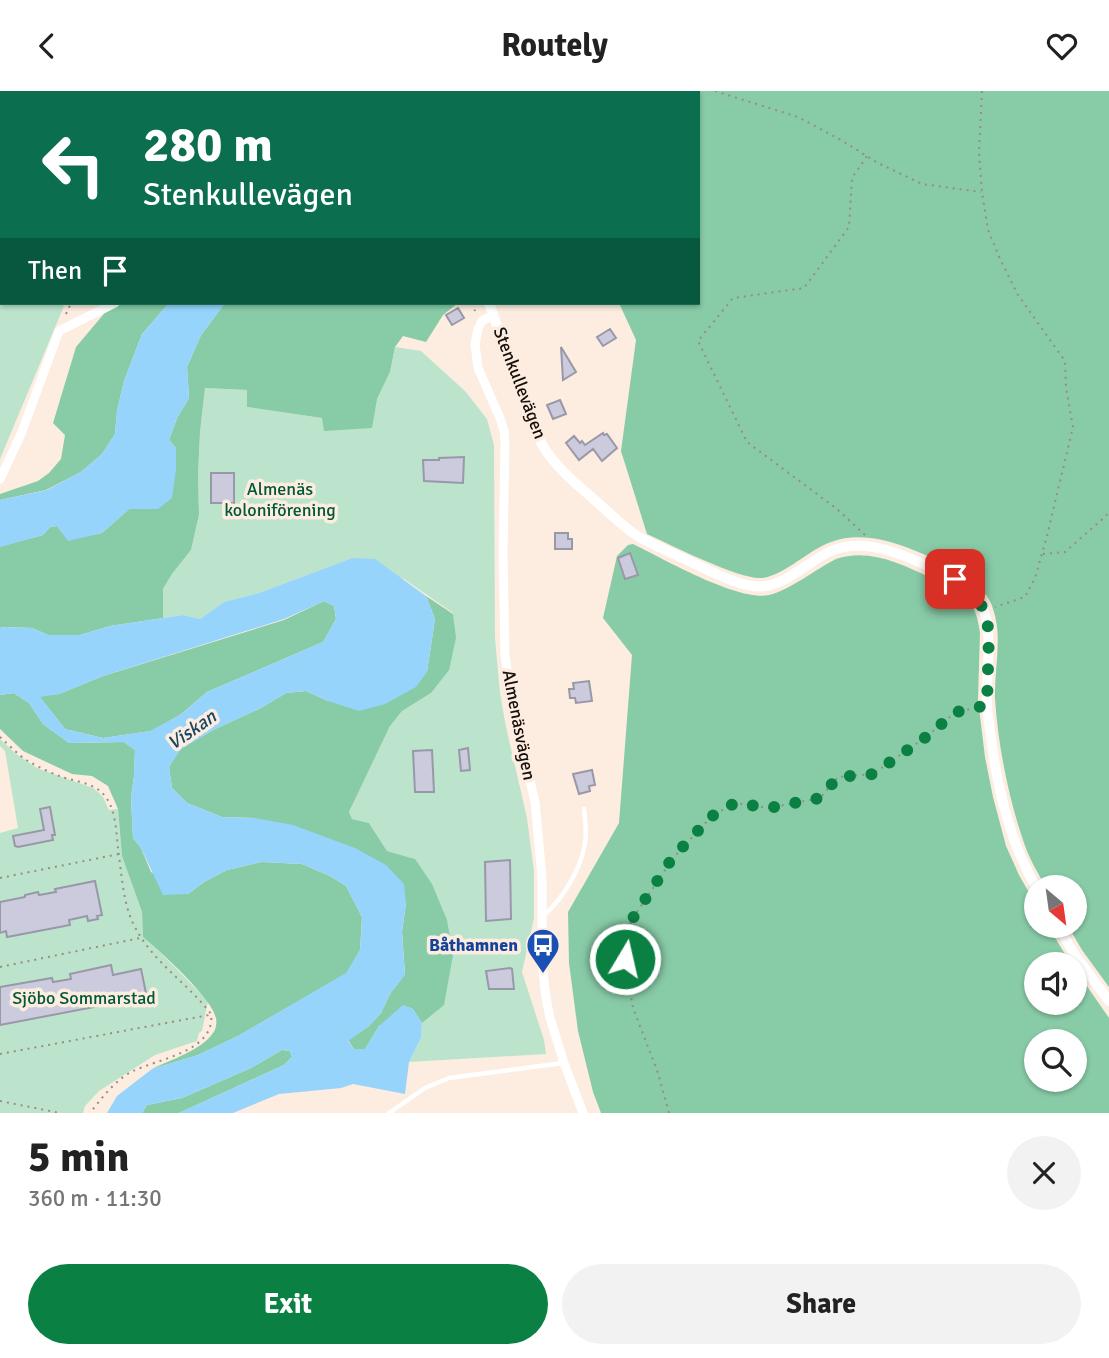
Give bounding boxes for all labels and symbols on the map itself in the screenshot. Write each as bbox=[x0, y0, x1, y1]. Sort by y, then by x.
street label: Stenkullevägen bbox=[489, 324, 551, 442]
park label: Almenäs koloniförening bbox=[224, 478, 336, 521]
pin bbox=[925, 549, 985, 609]
street label: Almenäsvägen bbox=[498, 668, 540, 782]
water label: Viskan bbox=[163, 704, 221, 755]
north arrow bbox=[1024, 875, 1087, 938]
position arrow bbox=[588, 922, 662, 996]
bus stop icon: Båthamnen bbox=[524, 926, 562, 975]
place label: Båthamnen bbox=[429, 934, 518, 956]
park label: Sjöbo Sommarstad bbox=[12, 987, 156, 1009]

